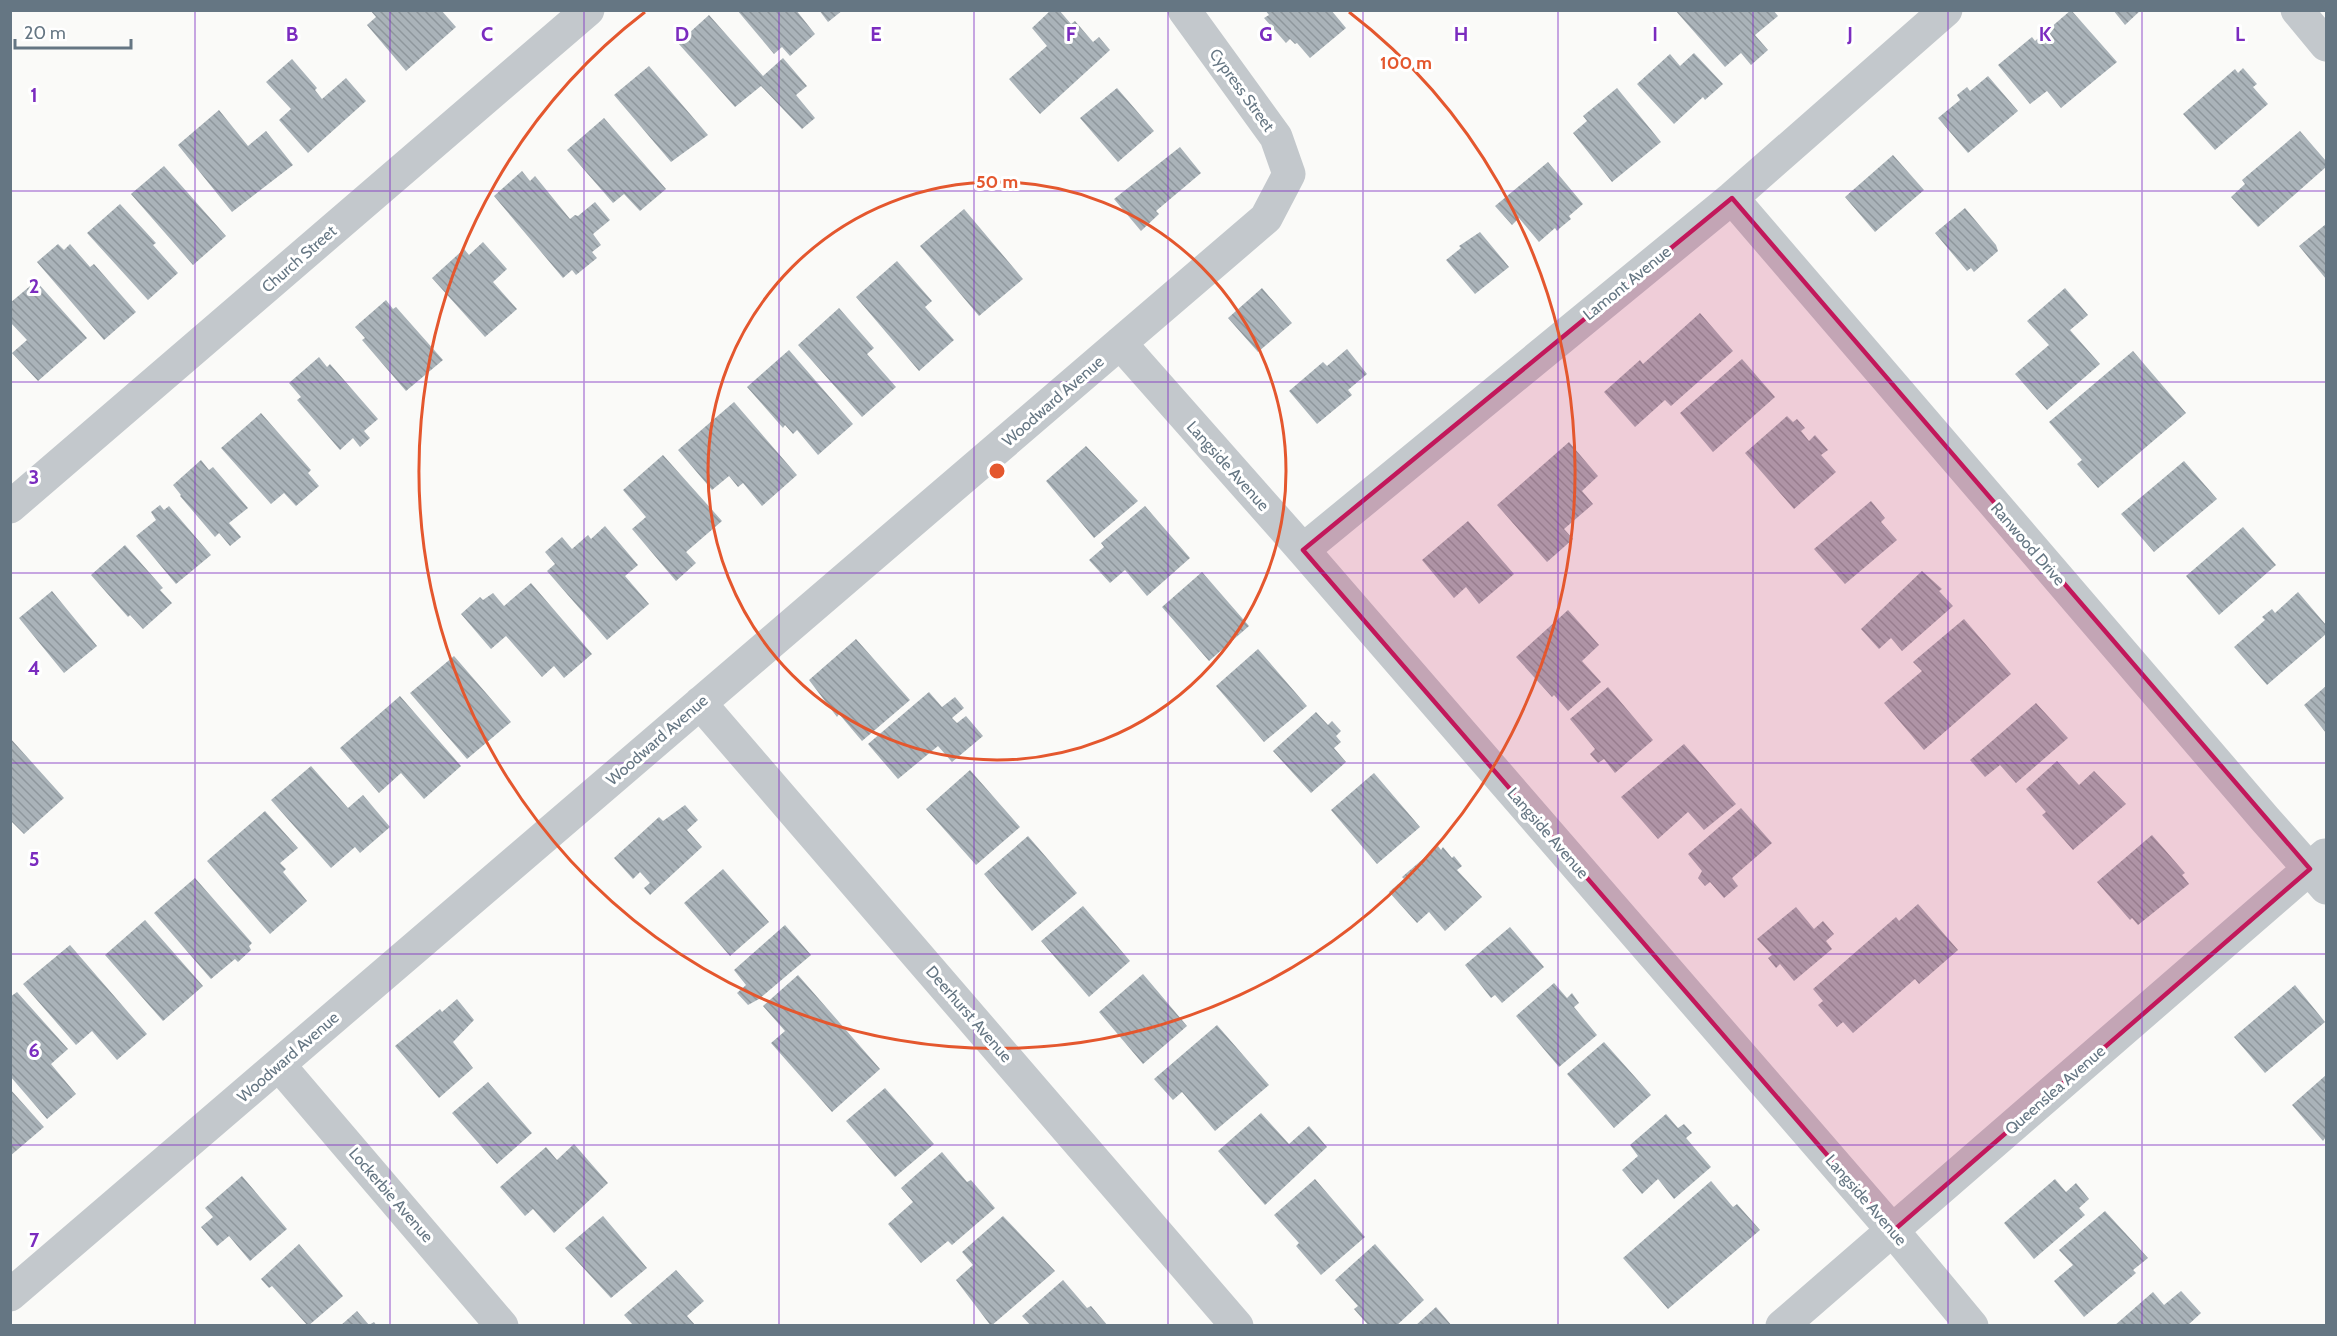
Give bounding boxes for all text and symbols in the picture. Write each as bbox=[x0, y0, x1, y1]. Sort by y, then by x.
scale bar bbox=[15, 12, 130, 50]
text: 20 m bbox=[24, 22, 66, 44]
text: B bbox=[286, 22, 298, 46]
text: C bbox=[481, 22, 493, 46]
text: D bbox=[675, 22, 689, 46]
text: E bbox=[870, 22, 882, 46]
text: F bbox=[1066, 22, 1077, 46]
text: G bbox=[1259, 22, 1273, 46]
text: H bbox=[1454, 22, 1468, 46]
text: I bbox=[1652, 22, 1658, 46]
text: J bbox=[1846, 22, 1853, 46]
text: K bbox=[2039, 22, 2052, 46]
text: L bbox=[2235, 22, 2245, 46]
street label: Cypress Street bbox=[1206, 45, 1279, 136]
text: 100 m bbox=[1380, 52, 1432, 74]
text: 1 bbox=[30, 83, 38, 107]
text: 50 m bbox=[976, 171, 1018, 193]
street label: Church Street bbox=[258, 221, 341, 296]
street label: Lamont Avenue bbox=[1579, 242, 1675, 324]
text: 2 bbox=[29, 274, 39, 298]
street label: Woodward Avenue bbox=[998, 352, 1108, 450]
street label: Langside Avenue bbox=[1183, 417, 1273, 515]
centre of rings bbox=[987, 461, 1007, 481]
text: 3 bbox=[29, 465, 39, 489]
street label: Ranwood Drive bbox=[1987, 499, 2069, 589]
text: 4 bbox=[28, 656, 40, 680]
street label: Woodward Avenue bbox=[602, 691, 712, 789]
street label: Langside Avenue bbox=[1503, 784, 1593, 882]
text: 5 bbox=[29, 847, 39, 871]
street label: Deerhurst Avenue bbox=[922, 962, 1016, 1066]
street label: Woodward Avenue bbox=[233, 1008, 343, 1106]
text: 6 bbox=[28, 1038, 40, 1062]
street label: Queenslea Avenue bbox=[2001, 1041, 2109, 1139]
street label: Lockerbie Avenue bbox=[345, 1144, 437, 1246]
street label: Langside Avenue bbox=[1821, 1151, 1911, 1249]
text: 7 bbox=[29, 1228, 40, 1252]

